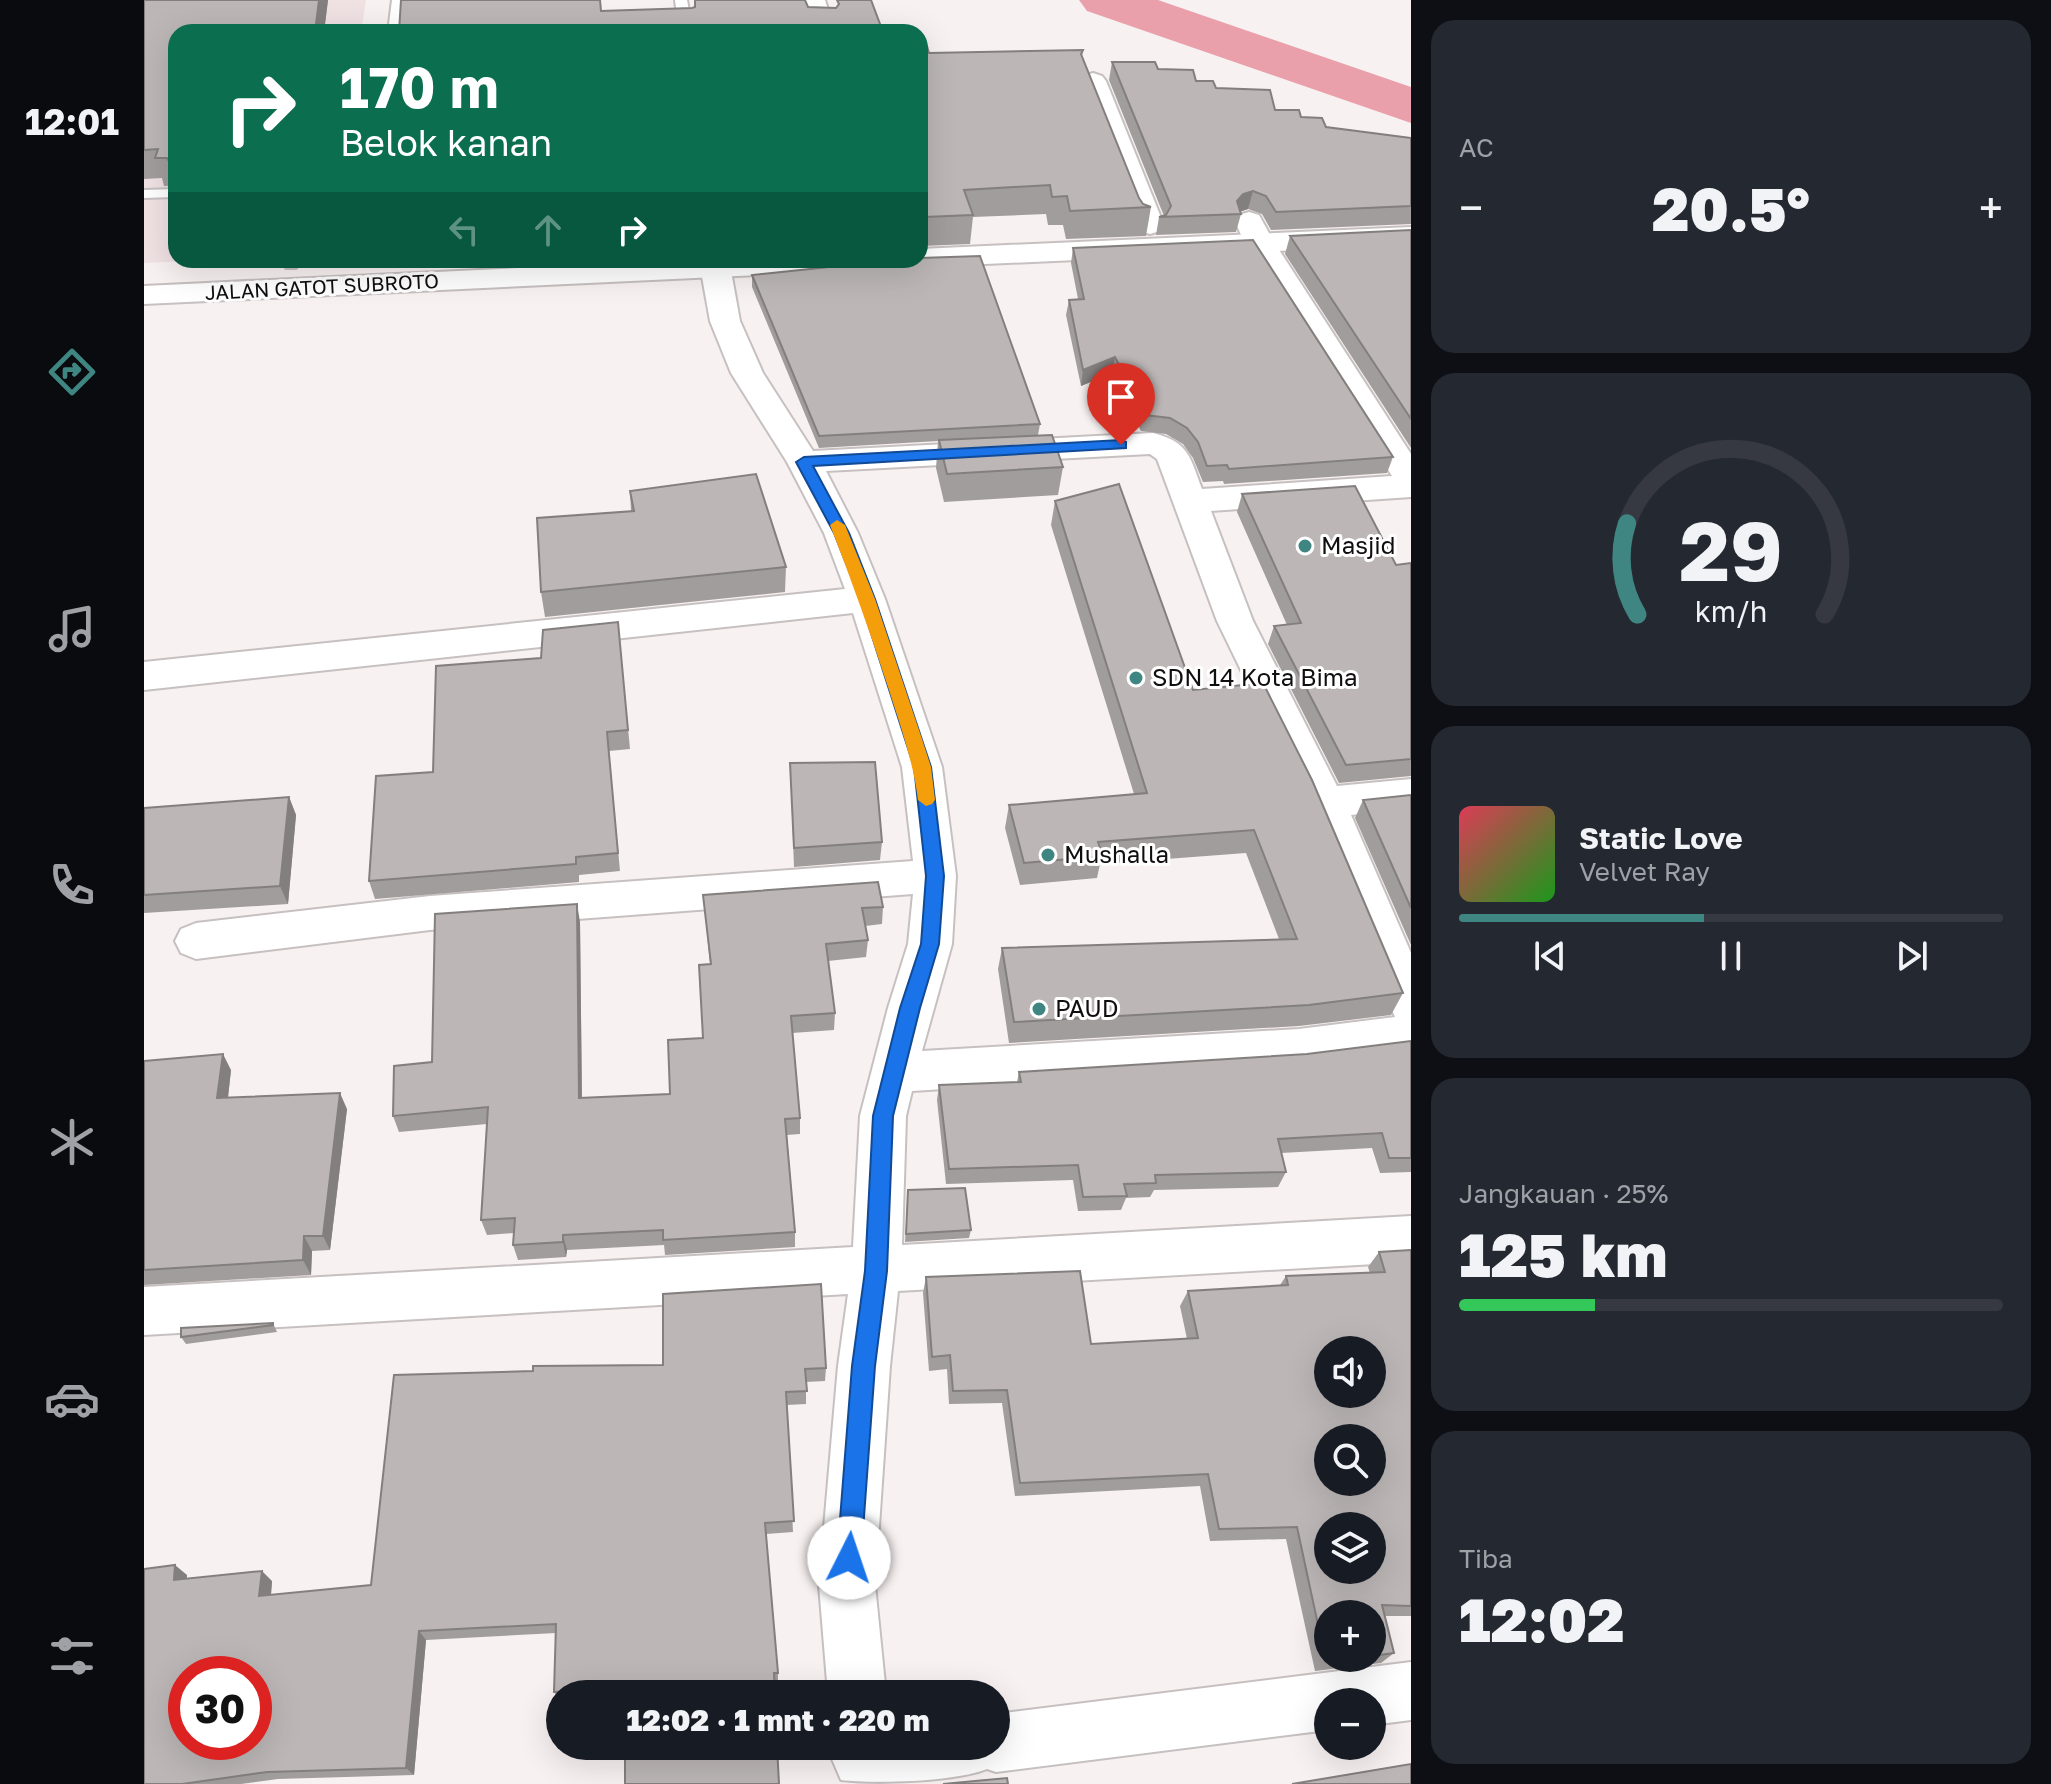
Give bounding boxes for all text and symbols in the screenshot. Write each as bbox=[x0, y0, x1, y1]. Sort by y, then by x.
text: 170 m bbox=[340, 53, 499, 120]
icon: right bbox=[208, 56, 312, 160]
text: 12:01 bbox=[25, 100, 119, 143]
text: Belok kanan bbox=[340, 121, 552, 164]
text: AC bbox=[1459, 132, 1494, 163]
text: 20.5° bbox=[1652, 172, 1810, 244]
text: − bbox=[1459, 181, 1483, 234]
text: + bbox=[1979, 181, 2003, 234]
icon: left bbox=[442, 208, 486, 252]
icon: ahead bbox=[526, 208, 570, 252]
icon: right bbox=[610, 208, 654, 252]
street label: JALAN GATOT SUBROTO bbox=[204, 268, 440, 304]
icon: directions bbox=[44, 344, 100, 400]
pin bbox=[1087, 363, 1155, 445]
icon: arrive bbox=[1099, 375, 1143, 419]
text: 29 bbox=[1679, 499, 1783, 599]
place label: Masjid bbox=[1321, 530, 1396, 559]
marker: Masjid bbox=[1296, 537, 1314, 555]
text: km/h bbox=[1695, 594, 1767, 628]
icon: music bbox=[44, 601, 100, 657]
place label: SDN 14 Kota Bima bbox=[1152, 662, 1358, 691]
marker: SDN 14 Kota Bima bbox=[1127, 669, 1145, 687]
text: Static Love bbox=[1579, 820, 1743, 856]
place label: Mushalla bbox=[1064, 839, 1169, 868]
marker: Mushalla bbox=[1039, 846, 1057, 864]
text: Velvet Ray bbox=[1579, 856, 1710, 887]
icon: phone bbox=[44, 857, 100, 913]
icon: previous bbox=[1528, 934, 1572, 978]
icon: pause bbox=[1709, 934, 1753, 978]
icon: next bbox=[1890, 934, 1934, 978]
place label: PAUD bbox=[1055, 993, 1118, 1022]
marker: PAUD bbox=[1030, 1000, 1048, 1018]
icon: climate bbox=[44, 1114, 100, 1170]
text: Jangkauan · 25% bbox=[1459, 1178, 1668, 1209]
text: 125 km bbox=[1459, 1218, 1668, 1290]
map controls bbox=[1314, 1336, 1386, 1760]
button: sound bbox=[1314, 1336, 1386, 1408]
icon: car bbox=[44, 1371, 100, 1427]
button: search bbox=[1314, 1424, 1386, 1496]
button: layers bbox=[1314, 1512, 1386, 1584]
position arrow bbox=[807, 1516, 891, 1600]
text: Tiba bbox=[1459, 1543, 1513, 1574]
text: 12:02 bbox=[1459, 1583, 1624, 1655]
button: + bbox=[1314, 1600, 1386, 1672]
icon: filters bbox=[44, 1628, 100, 1684]
speed limit sign: 30 bbox=[168, 1656, 272, 1760]
button: − bbox=[1314, 1688, 1386, 1760]
text: 12:02 · 1 mnt · 220 m bbox=[626, 1702, 930, 1738]

